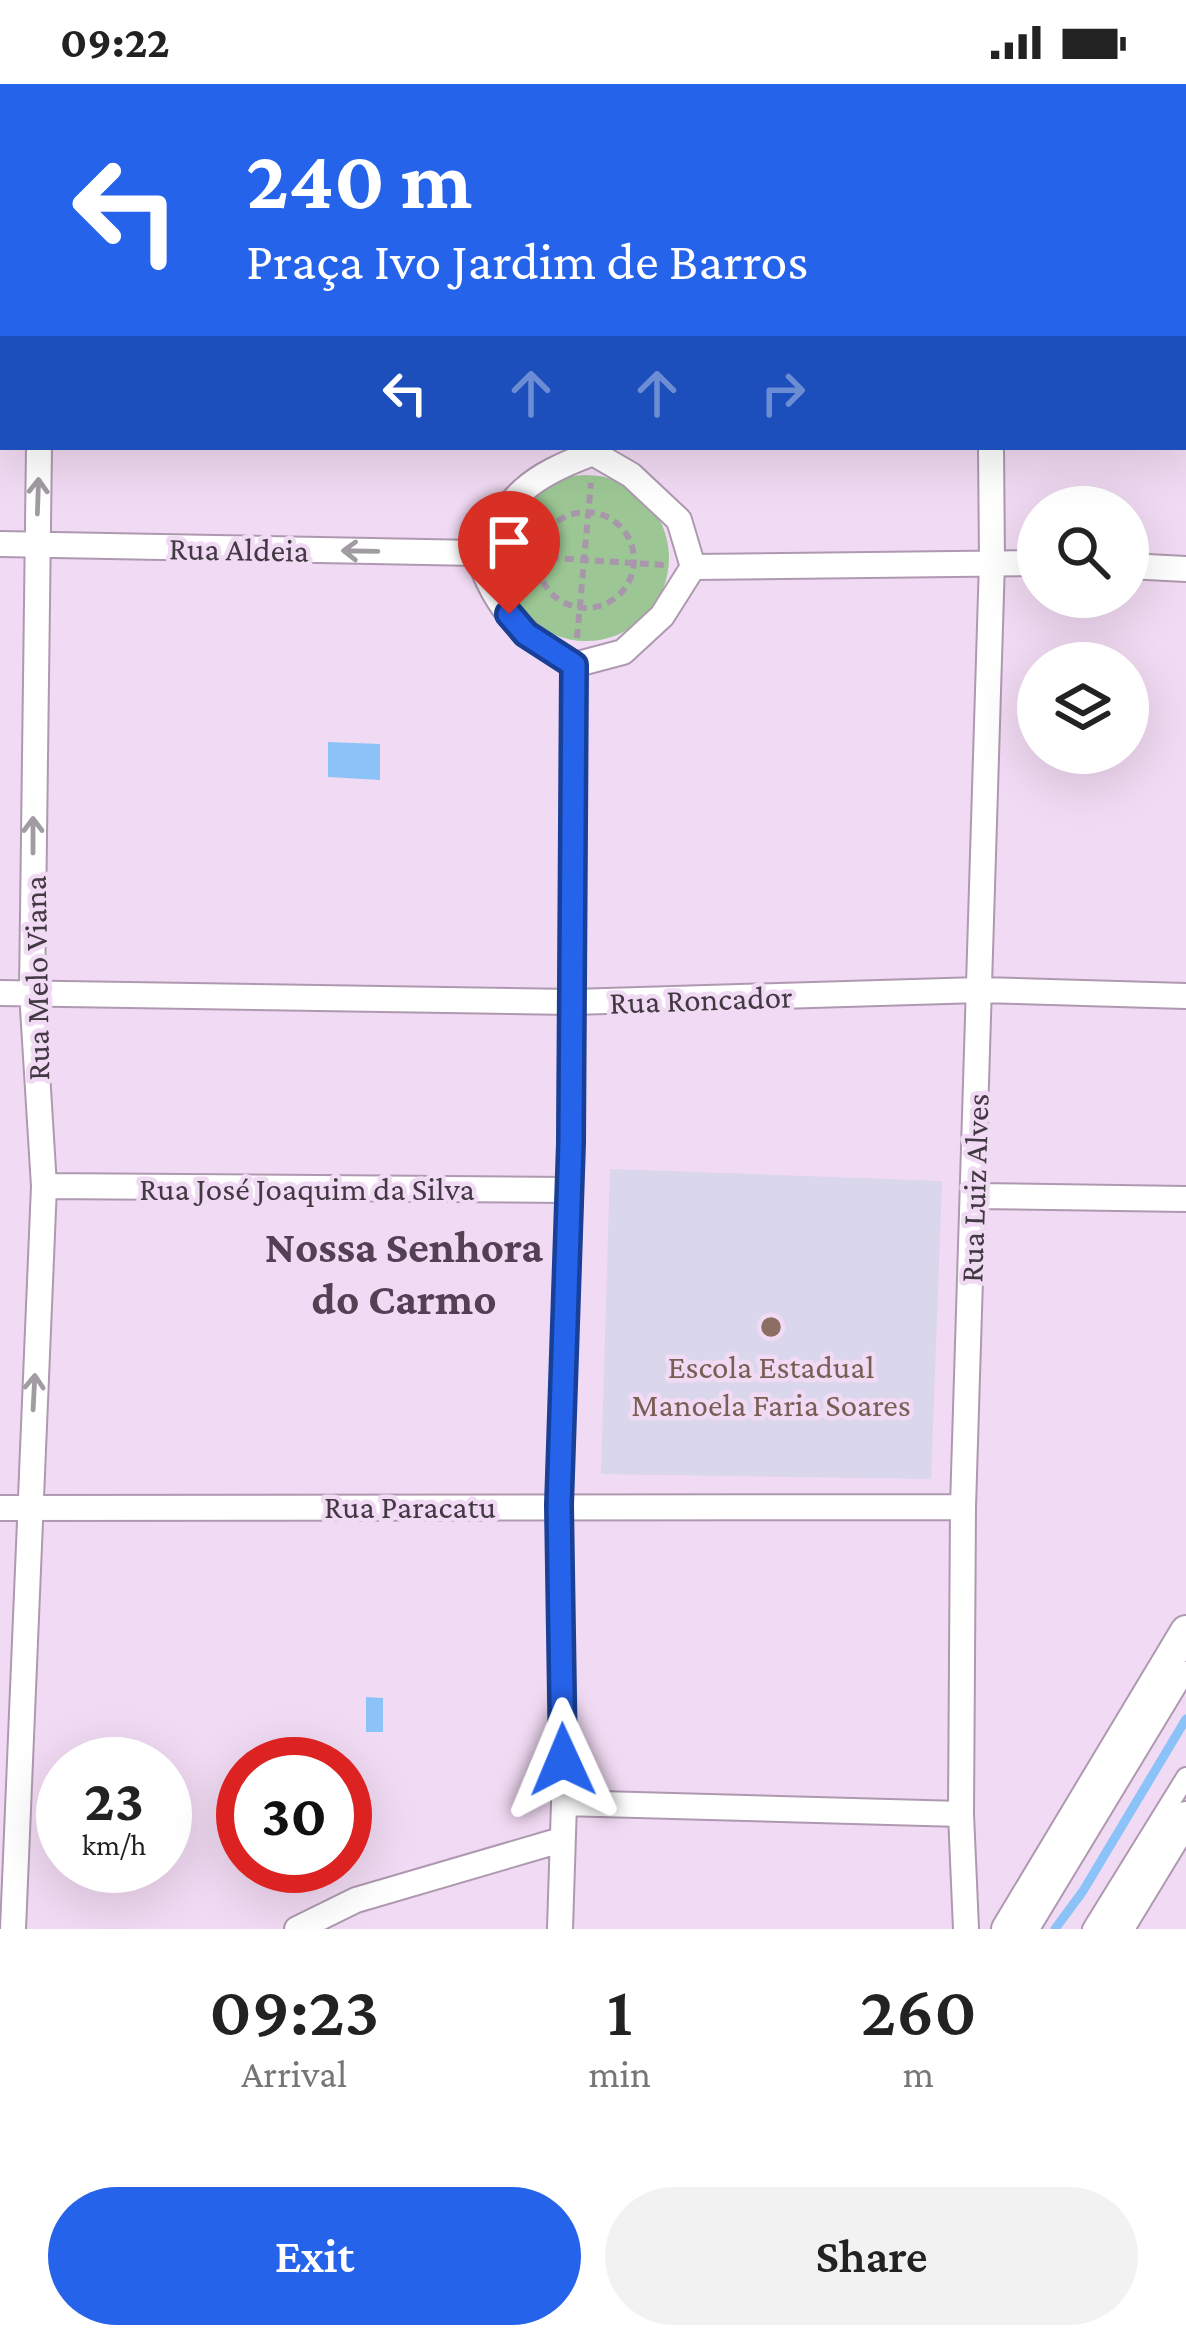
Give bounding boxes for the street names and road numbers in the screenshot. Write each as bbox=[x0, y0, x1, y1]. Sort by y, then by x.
street label: Rua Aldeia bbox=[169, 529, 309, 569]
street label: Rua Melo Viana bbox=[16, 875, 56, 1081]
street label: Rua Roncador bbox=[609, 977, 793, 1021]
street label: Rua Luiz Alves bbox=[952, 1093, 996, 1283]
street label: Rua José Joaquim da Silva bbox=[139, 1170, 475, 1207]
street label: Rua Paracatu bbox=[324, 1488, 496, 1525]

